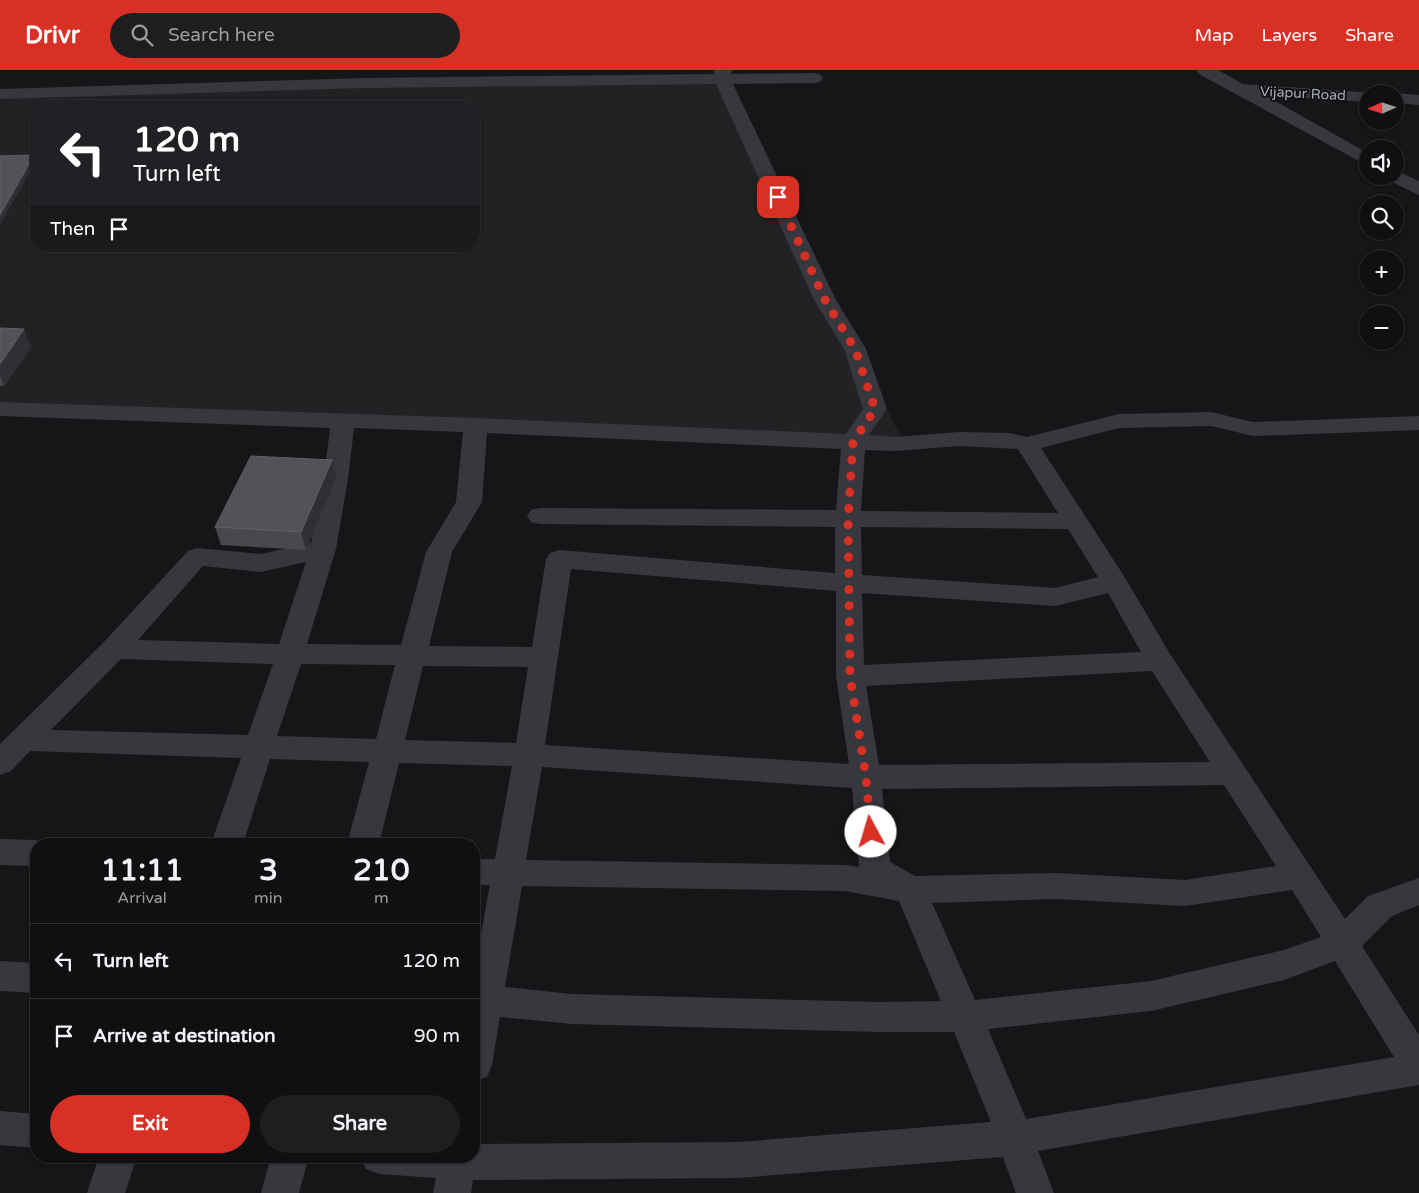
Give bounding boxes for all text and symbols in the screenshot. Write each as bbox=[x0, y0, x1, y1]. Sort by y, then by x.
search box bbox=[110, 13, 460, 58]
text: Drivr bbox=[25, 21, 80, 50]
icon: search bbox=[128, 21, 156, 49]
text: Search here bbox=[168, 24, 275, 46]
text: Map bbox=[1195, 24, 1234, 46]
text: Layers bbox=[1262, 24, 1317, 46]
text: Share bbox=[1345, 24, 1394, 46]
street label: Vijapur Road bbox=[1260, 83, 1346, 104]
north arrow bbox=[1359, 85, 1404, 130]
map controls bbox=[1359, 85, 1404, 350]
text: 120 m bbox=[133, 119, 240, 161]
icon: left bbox=[50, 120, 115, 185]
button: sound bbox=[1359, 140, 1404, 185]
text: Turn left bbox=[133, 161, 221, 187]
pin bbox=[757, 176, 799, 218]
icon: arrive bbox=[764, 183, 792, 211]
button: search bbox=[1359, 195, 1404, 240]
icon: arrive bbox=[105, 215, 133, 243]
text: Then bbox=[50, 218, 95, 240]
button: + bbox=[1359, 250, 1404, 295]
button: − bbox=[1359, 305, 1404, 350]
position arrow bbox=[844, 805, 896, 857]
text: 11:11 bbox=[100, 852, 184, 889]
text: 3 bbox=[259, 852, 278, 889]
text: 210 bbox=[353, 852, 410, 889]
text: Arrival bbox=[117, 888, 167, 908]
text: min bbox=[254, 888, 283, 908]
text: m bbox=[374, 888, 389, 908]
icon: left bbox=[50, 947, 78, 975]
text: Turn left bbox=[93, 950, 169, 972]
text: 120 m bbox=[402, 950, 460, 972]
icon: arrive bbox=[50, 1022, 78, 1050]
text: Arrive at destination bbox=[93, 1025, 276, 1047]
text: 90 m bbox=[414, 1025, 460, 1047]
button: Exit bbox=[50, 1095, 250, 1153]
button: Share bbox=[260, 1095, 460, 1153]

